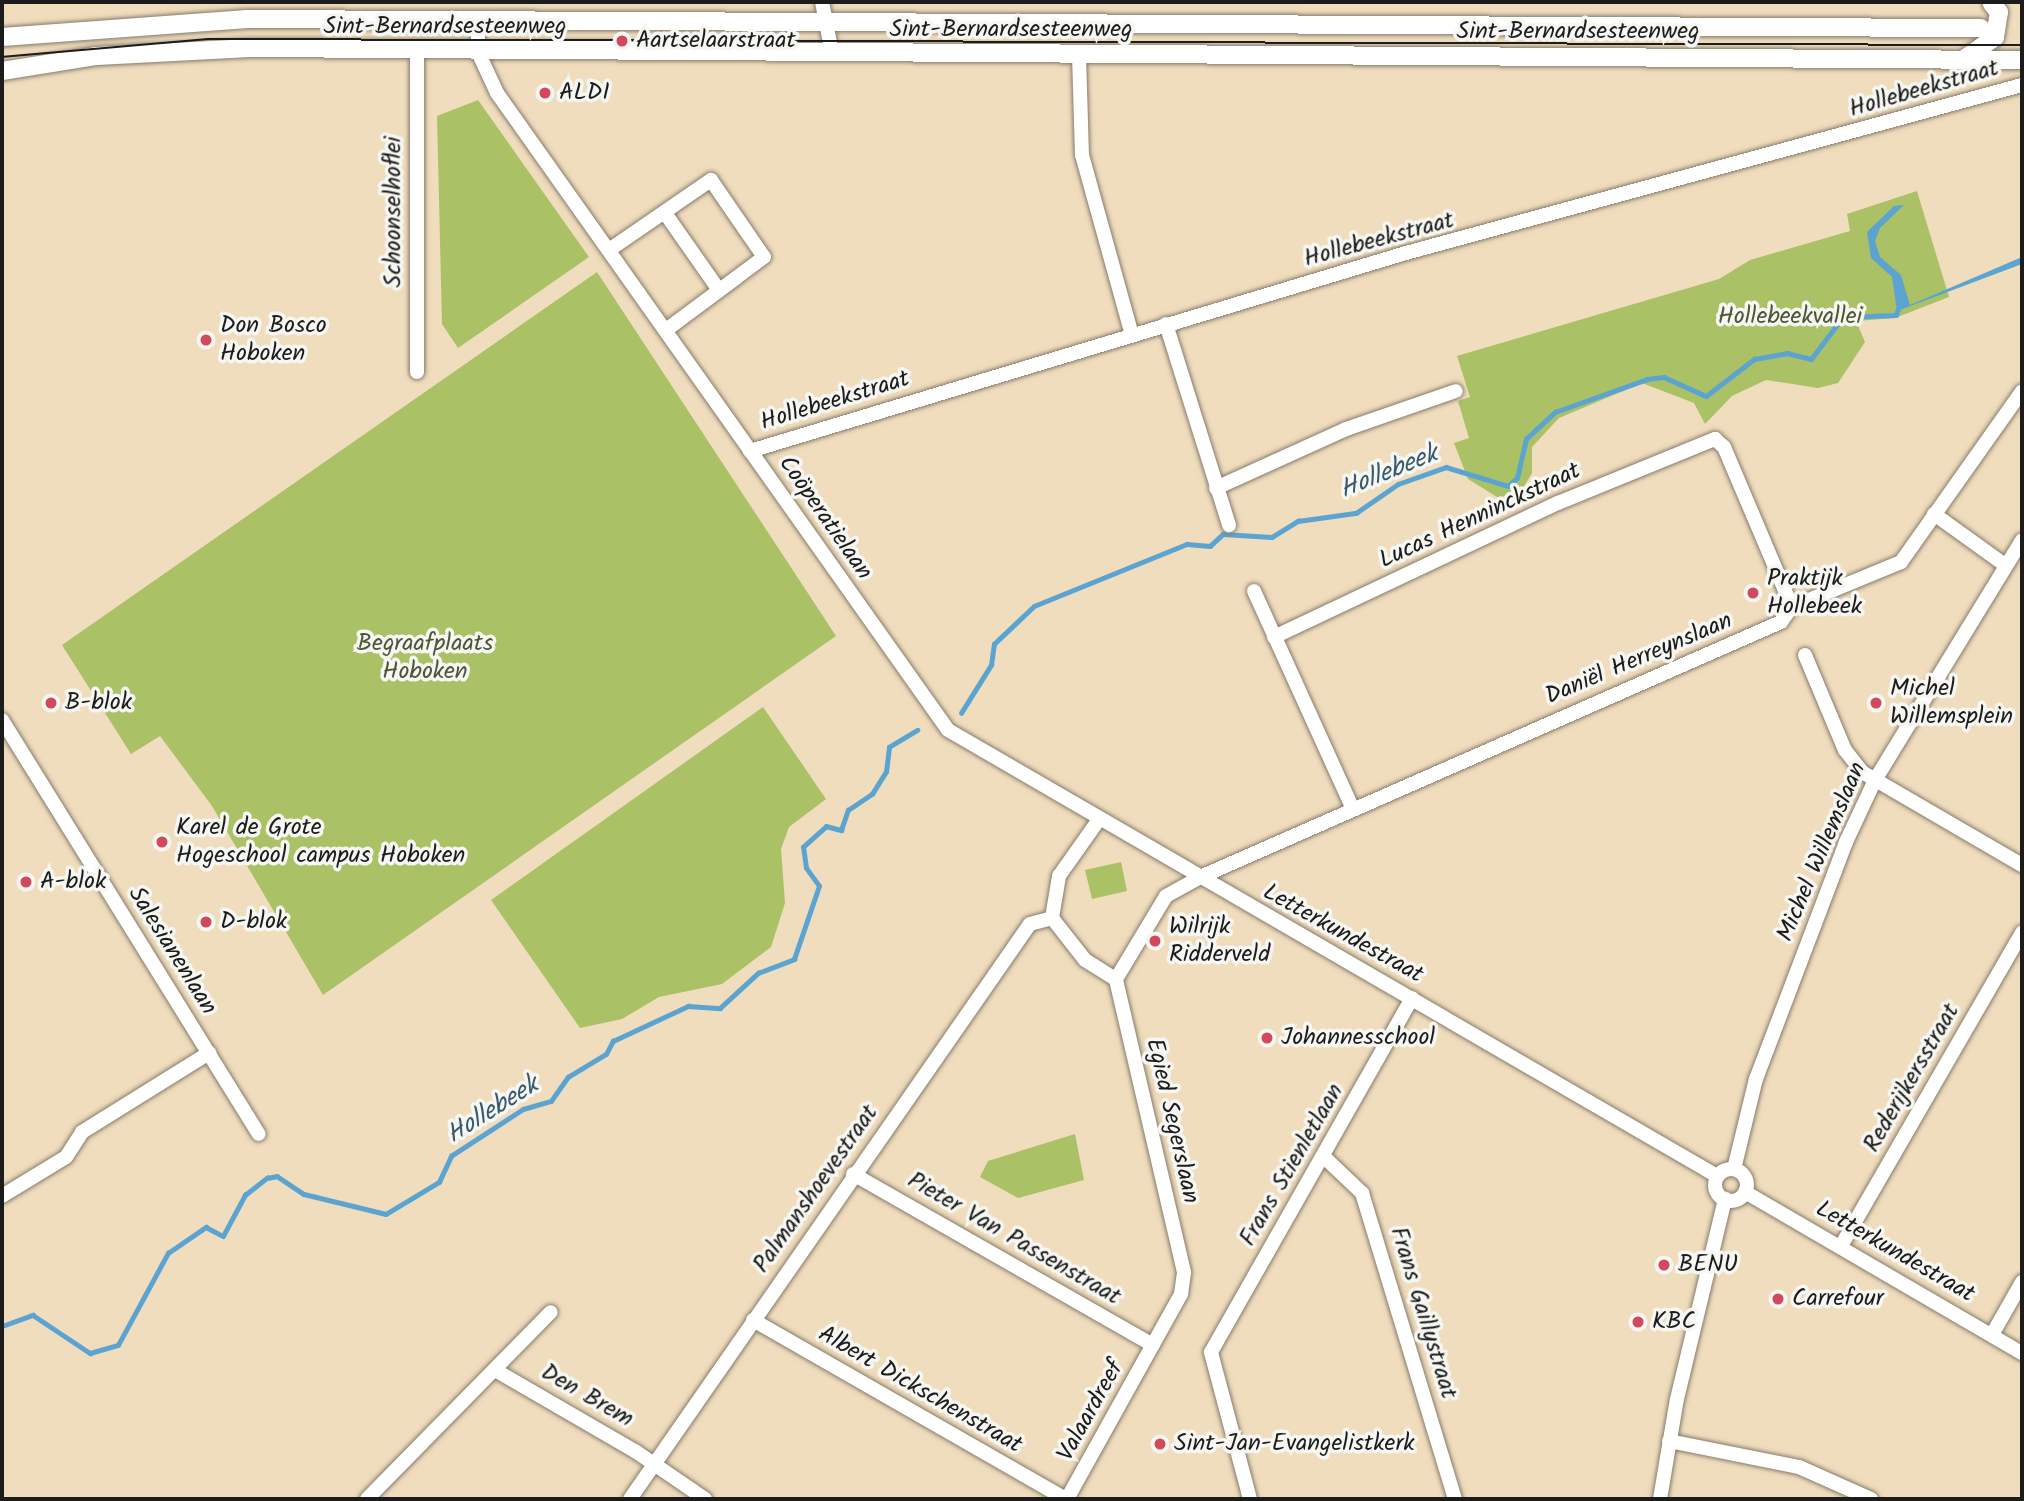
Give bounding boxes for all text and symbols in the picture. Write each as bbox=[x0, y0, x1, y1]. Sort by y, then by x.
street label: Sint-Bernardsesteenweg bbox=[324, 13, 566, 41]
street label: Sint-Bernardsesteenweg bbox=[890, 16, 1132, 44]
street label: Sint-Bernardsesteenweg bbox=[1457, 18, 1699, 46]
place label: Aartselaarstraat bbox=[636, 27, 796, 55]
marker: Aartselaarstraat bbox=[614, 33, 630, 49]
street label: Hollebeekstraat bbox=[1846, 54, 2002, 124]
place label: ALDI bbox=[559, 79, 610, 107]
marker: ALDI bbox=[537, 85, 553, 101]
street label: Schoonselhoflei bbox=[380, 136, 408, 288]
street label: Hollebeekstraat bbox=[1301, 206, 1457, 274]
park label: Hollebeekvallei bbox=[1718, 303, 1862, 331]
place label: Don Bosco Hoboken bbox=[220, 312, 327, 368]
marker: Don Bosco Hoboken bbox=[198, 332, 214, 348]
street label: Hollebeekstraat bbox=[757, 365, 913, 437]
water label: Hollebeek bbox=[1335, 439, 1443, 507]
street label: Coöperatielaan bbox=[772, 451, 878, 585]
street label: Lucas Henninckstraat bbox=[1375, 457, 1585, 575]
place label: Praktijk Hollebeek bbox=[1767, 565, 1862, 621]
marker: Praktijk Hollebeek bbox=[1745, 585, 1761, 601]
street label: Daniël Herreynslaan bbox=[1541, 607, 1737, 711]
park label: Begraafplaats Hoboken bbox=[357, 630, 493, 686]
place label: Michel Willemsplein bbox=[1890, 675, 2013, 731]
place label: B-blok bbox=[65, 689, 132, 717]
marker: B-blok bbox=[43, 695, 59, 711]
marker: Michel Willemsplein bbox=[1868, 695, 1884, 711]
street label: Michel Willemslaan bbox=[1771, 758, 1873, 946]
place label: Karel de Grote Hogeschool campus Hoboken bbox=[176, 814, 465, 870]
marker: Karel de Grote Hogeschool campus Hoboken bbox=[154, 834, 170, 850]
place label: A-blok bbox=[40, 868, 106, 896]
marker: A-blok bbox=[18, 874, 34, 890]
street label: Letterkundestraat bbox=[1258, 878, 1428, 990]
street label: Salesianenlaan bbox=[121, 882, 223, 1020]
place label: D-blok bbox=[220, 908, 287, 936]
place label: Wilrijk Ridderveld bbox=[1169, 913, 1270, 969]
marker: D-blok bbox=[198, 914, 214, 930]
marker: Wilrijk Ridderveld bbox=[1147, 933, 1163, 949]
street label: Rederijkersstraat bbox=[1858, 999, 1966, 1157]
place label: Johannesschool bbox=[1281, 1024, 1435, 1052]
marker: Johannesschool bbox=[1259, 1030, 1275, 1046]
street label: Egied Segerslaan bbox=[1139, 1036, 1205, 1206]
water label: Hollebeek bbox=[441, 1071, 545, 1151]
street label: Frans Stienletlaan bbox=[1234, 1079, 1350, 1251]
street label: Palmanshoevestraat bbox=[747, 1100, 885, 1278]
street label: Pieter Van Passenstraat bbox=[902, 1166, 1126, 1312]
street label: Letterkundestraat bbox=[1810, 1195, 1980, 1309]
street label: Frans Gaillystraat bbox=[1383, 1224, 1463, 1402]
place label: BENU bbox=[1678, 1251, 1738, 1279]
marker: BENU bbox=[1656, 1257, 1672, 1273]
place label: Carrefour bbox=[1792, 1285, 1884, 1313]
marker: Carrefour bbox=[1770, 1291, 1786, 1307]
place label: KBC bbox=[1652, 1308, 1696, 1336]
marker: KBC bbox=[1630, 1314, 1646, 1330]
street label: Albert Dickschenstraat bbox=[813, 1320, 1027, 1460]
street label: Valaardreef bbox=[1052, 1356, 1130, 1466]
street label: Den Brem bbox=[536, 1358, 638, 1434]
place label: Sint-Jan-Evangelistkerk bbox=[1174, 1430, 1415, 1458]
marker: Sint-Jan-Evangelistkerk bbox=[1152, 1436, 1168, 1452]

